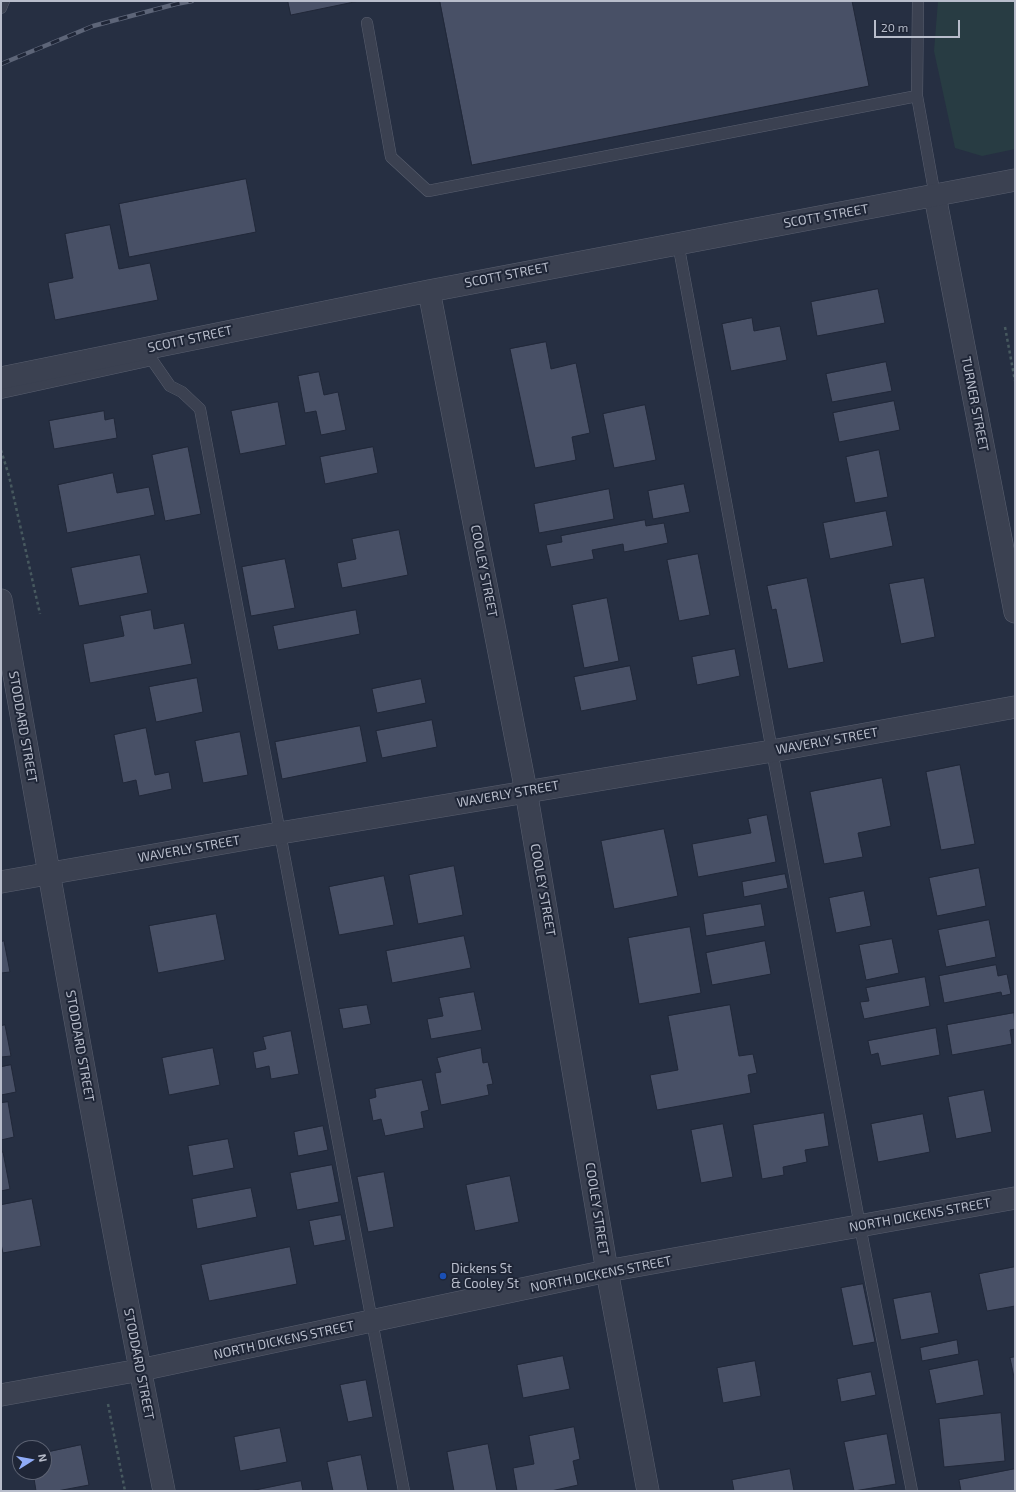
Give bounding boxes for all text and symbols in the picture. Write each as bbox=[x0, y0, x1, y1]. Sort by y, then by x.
scale bar bbox=[876, 12, 962, 38]
text: 20 m bbox=[881, 20, 908, 34]
street label: SCOTT STREET bbox=[782, 201, 870, 231]
street label: SCOTT STREET bbox=[463, 259, 551, 291]
street label: SCOTT STREET bbox=[146, 322, 234, 356]
street label: TURNER STREET bbox=[958, 355, 992, 453]
street label: COOLEY STREET bbox=[467, 523, 501, 619]
street label: STODDARD STREET bbox=[5, 670, 41, 784]
street label: WAVERLY STREET bbox=[775, 724, 879, 758]
street label: WAVERLY STREET bbox=[456, 777, 560, 811]
street label: WAVERLY STREET bbox=[137, 832, 241, 866]
street label: COOLEY STREET bbox=[527, 842, 559, 938]
street label: STODDARD STREET bbox=[62, 989, 98, 1103]
street label: COOLEY STREET bbox=[582, 1161, 612, 1257]
street label: NORTH DICKENS STREET bbox=[848, 1195, 992, 1235]
street label: NORTH DICKENS STREET bbox=[529, 1253, 673, 1295]
place label: Dickens St & Cooley St bbox=[451, 1261, 519, 1292]
marker: Dickens St & Cooley St bbox=[438, 1271, 448, 1281]
street label: STODDARD STREET bbox=[121, 1307, 157, 1421]
street label: NORTH DICKENS STREET bbox=[212, 1317, 356, 1363]
north arrow bbox=[12, 1440, 52, 1480]
text: N bbox=[36, 1453, 50, 1463]

